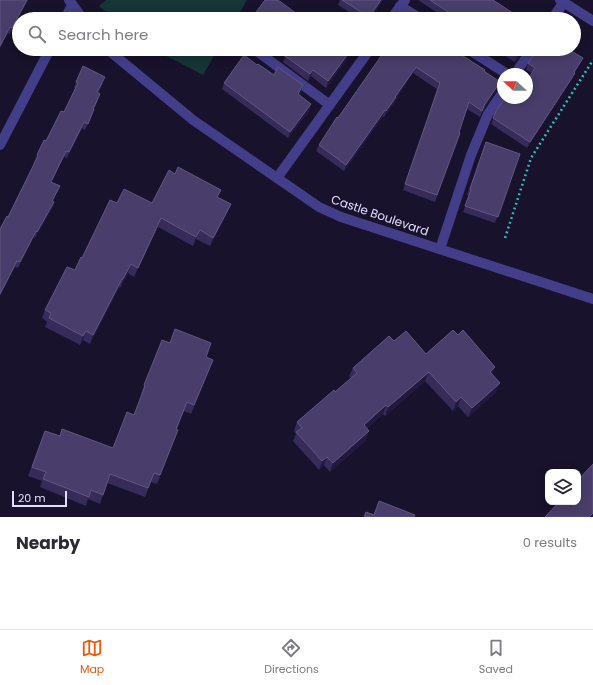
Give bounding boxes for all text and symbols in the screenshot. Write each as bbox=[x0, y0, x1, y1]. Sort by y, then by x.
search box bbox=[12, 12, 581, 56]
icon: search bbox=[26, 23, 48, 45]
text: Search here bbox=[58, 24, 148, 45]
north arrow bbox=[497, 68, 533, 104]
street label: Castle Boulevard bbox=[329, 190, 431, 240]
map controls bbox=[545, 469, 581, 505]
button: layers bbox=[545, 469, 581, 505]
scale bar bbox=[12, 489, 67, 508]
text: 20 m bbox=[18, 490, 46, 506]
text: Nearby bbox=[16, 531, 80, 555]
text: 0 results bbox=[523, 533, 577, 552]
tab: Map bbox=[80, 637, 104, 678]
tab: Directions bbox=[264, 637, 319, 678]
tab: Saved bbox=[479, 637, 513, 678]

